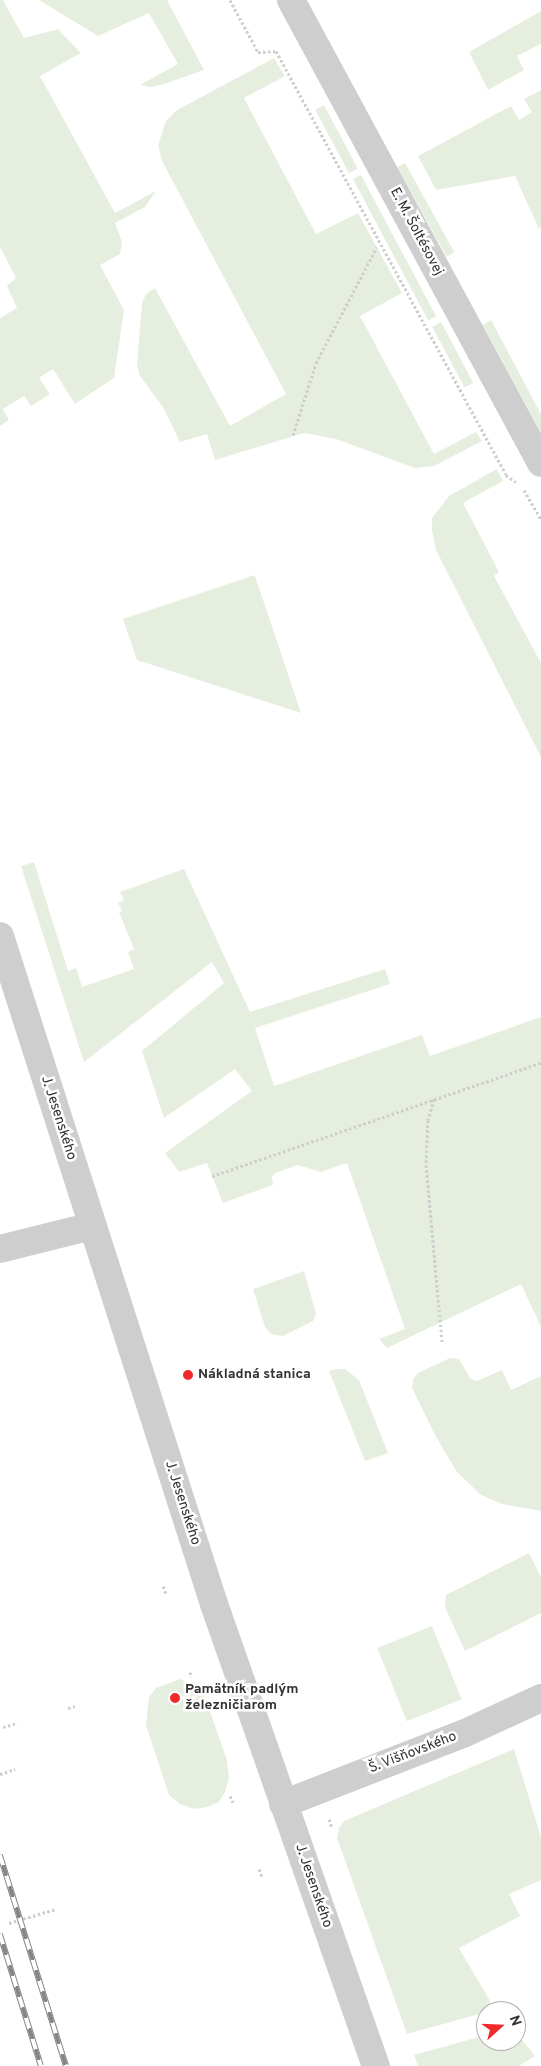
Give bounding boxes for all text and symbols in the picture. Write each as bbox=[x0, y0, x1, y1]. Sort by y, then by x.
street label: E. M. Šoltésovej bbox=[386, 185, 446, 279]
street label: J. Jesenského bbox=[36, 1074, 80, 1162]
place label: Nákladná stanica bbox=[198, 1367, 311, 1383]
marker: Nákladná stanica bbox=[182, 1369, 194, 1381]
street label: J. Jesenského bbox=[160, 1459, 204, 1547]
place label: Pamätník padlým železničiarom bbox=[185, 1682, 298, 1714]
marker: Pamätník padlým železničiarom bbox=[169, 1692, 181, 1704]
street label: Š. Višňovského bbox=[366, 1728, 460, 1778]
street label: J. Jesenského bbox=[291, 1842, 335, 1930]
north arrow bbox=[476, 2001, 526, 2051]
text: N bbox=[505, 2013, 524, 2029]

